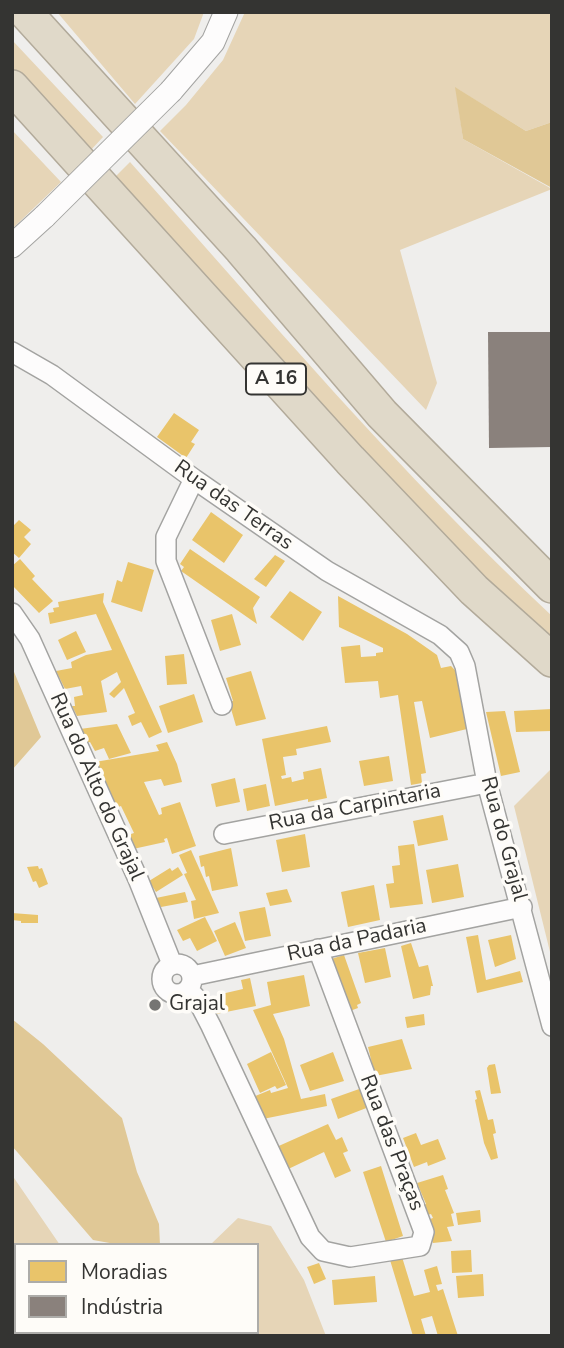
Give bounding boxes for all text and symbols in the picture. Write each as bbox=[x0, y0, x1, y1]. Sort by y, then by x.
road number: A 16 bbox=[246, 364, 306, 394]
street label: Rua das Terras bbox=[169, 456, 297, 556]
street label: Rua do Alto do Grajal bbox=[43, 689, 149, 885]
street label: Rua do Grajal bbox=[474, 774, 532, 904]
street label: Rua da Carpintaria bbox=[267, 779, 443, 837]
street label: Rua da Padaria bbox=[285, 914, 429, 968]
place label: Grajal bbox=[169, 992, 225, 1018]
marker: Grajal bbox=[147, 997, 163, 1013]
street label: Rua das Praças bbox=[353, 1071, 429, 1215]
legend bbox=[14, 1243, 259, 1334]
text: Moradias bbox=[81, 1258, 168, 1286]
text: Indústria bbox=[81, 1293, 163, 1321]

